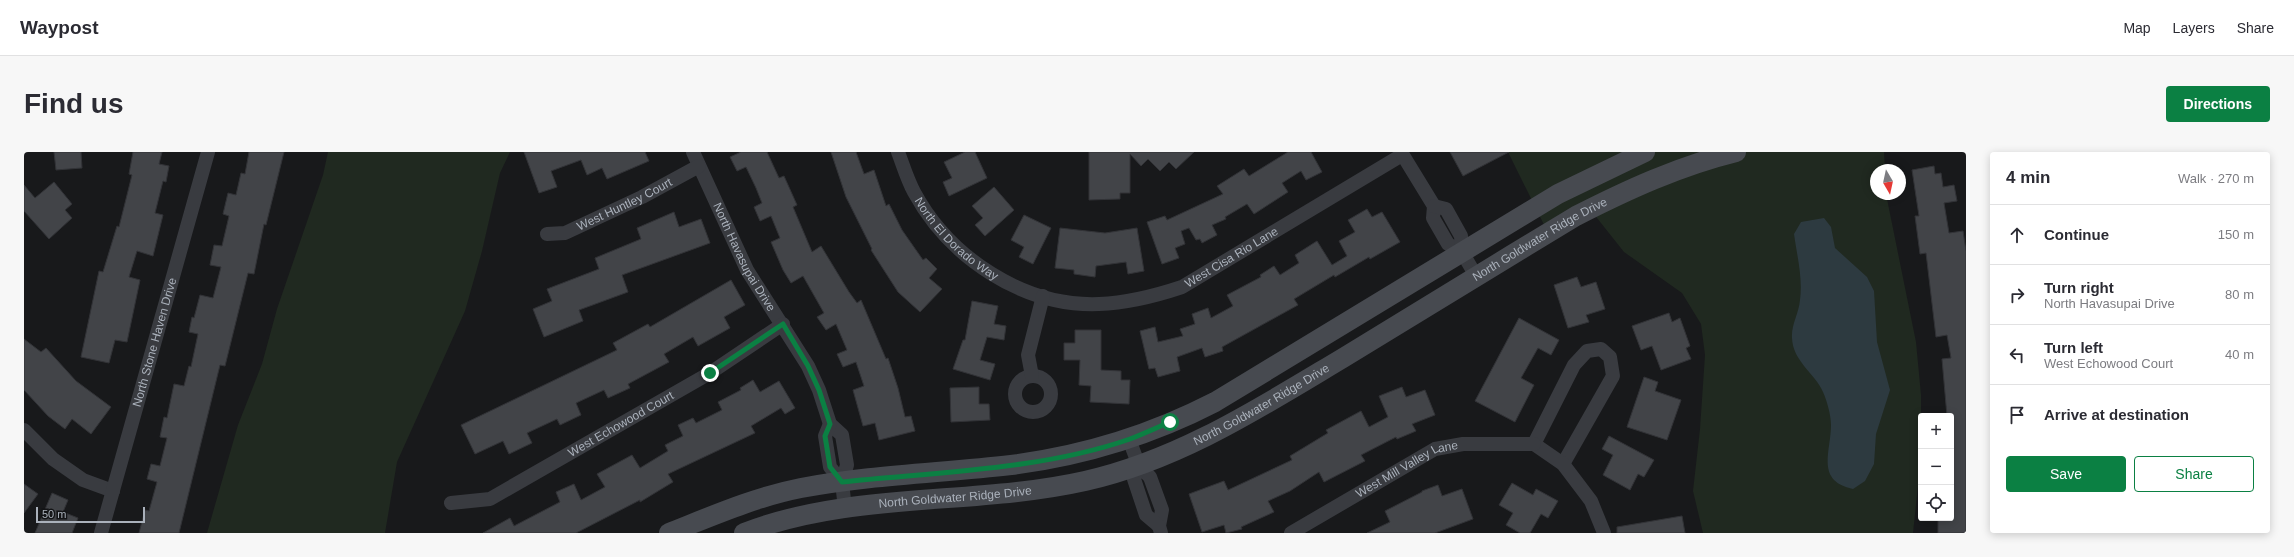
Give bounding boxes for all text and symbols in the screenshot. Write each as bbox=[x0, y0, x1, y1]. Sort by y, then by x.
text: Waypost bbox=[20, 17, 98, 38]
text: Map bbox=[2123, 20, 2151, 36]
text: Layers bbox=[2173, 20, 2215, 36]
text: Share bbox=[2237, 20, 2274, 36]
button: Directions bbox=[2166, 86, 2270, 122]
text: Find us bbox=[24, 88, 124, 119]
north arrow bbox=[1870, 164, 1906, 200]
text: 4 min bbox=[2006, 168, 2050, 187]
text: Walk · 270 m bbox=[2178, 171, 2254, 186]
street label: West Huntley Court bbox=[575, 175, 675, 233]
street label: North Goldwater Ridge Drive bbox=[1470, 194, 1610, 284]
street label: North El Dorado Way bbox=[912, 195, 1001, 283]
street label: North Havasupai Drive bbox=[710, 201, 779, 314]
street label: West Cisa Rio Lane bbox=[1182, 224, 1281, 291]
icon: ahead bbox=[2006, 224, 2028, 246]
text: Continue bbox=[2044, 226, 2109, 243]
text: 150 m bbox=[2218, 227, 2254, 242]
street label: North Stone Haven Drive bbox=[130, 276, 179, 409]
text: Turn right bbox=[2044, 279, 2114, 296]
icon: right bbox=[2006, 284, 2028, 306]
text: 80 m bbox=[2225, 287, 2254, 302]
text: North Havasupai Drive bbox=[2044, 296, 2175, 311]
text: Turn left bbox=[2044, 339, 2103, 356]
icon: left bbox=[2006, 344, 2028, 366]
text: 40 m bbox=[2225, 347, 2254, 362]
text: West Echowood Court bbox=[2044, 356, 2173, 371]
street label: North Goldwater Ridge Drive bbox=[1191, 361, 1332, 448]
route end bbox=[701, 364, 719, 382]
street label: West Echowood Court bbox=[566, 388, 677, 460]
icon: arrive bbox=[2006, 404, 2028, 426]
text: Arrive at destination bbox=[2044, 406, 2189, 423]
route start bbox=[1161, 413, 1179, 431]
map controls bbox=[1918, 413, 1954, 521]
button: + bbox=[1918, 413, 1954, 449]
street label: West Mill Valley Lane bbox=[1353, 438, 1459, 501]
button: − bbox=[1918, 449, 1954, 485]
button: Save bbox=[2006, 456, 2126, 492]
button: Share bbox=[2134, 456, 2254, 492]
street label: North Goldwater Ridge Drive bbox=[878, 483, 1033, 511]
button: locate bbox=[1918, 485, 1954, 521]
scale bar bbox=[36, 505, 145, 524]
text: 50 m bbox=[42, 508, 66, 520]

